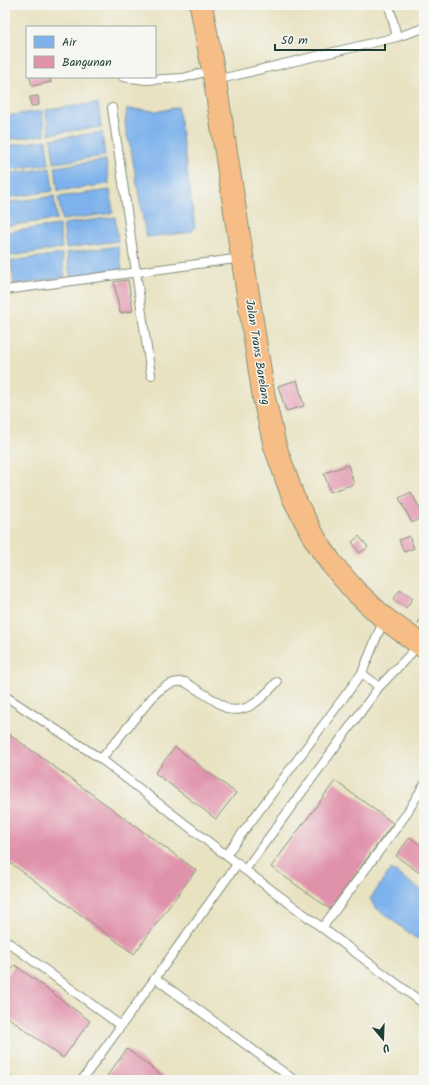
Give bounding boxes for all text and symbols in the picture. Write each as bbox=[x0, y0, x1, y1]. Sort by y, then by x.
legend bbox=[26, 26, 156, 78]
scale bar bbox=[275, 26, 385, 52]
text: 50 m bbox=[281, 31, 308, 50]
text: Air bbox=[62, 33, 77, 52]
text: Bangunan bbox=[62, 53, 112, 72]
street label: Jalan Trans Barelang bbox=[240, 298, 275, 407]
north arrow bbox=[363, 1019, 403, 1059]
text: U bbox=[379, 1038, 392, 1057]

